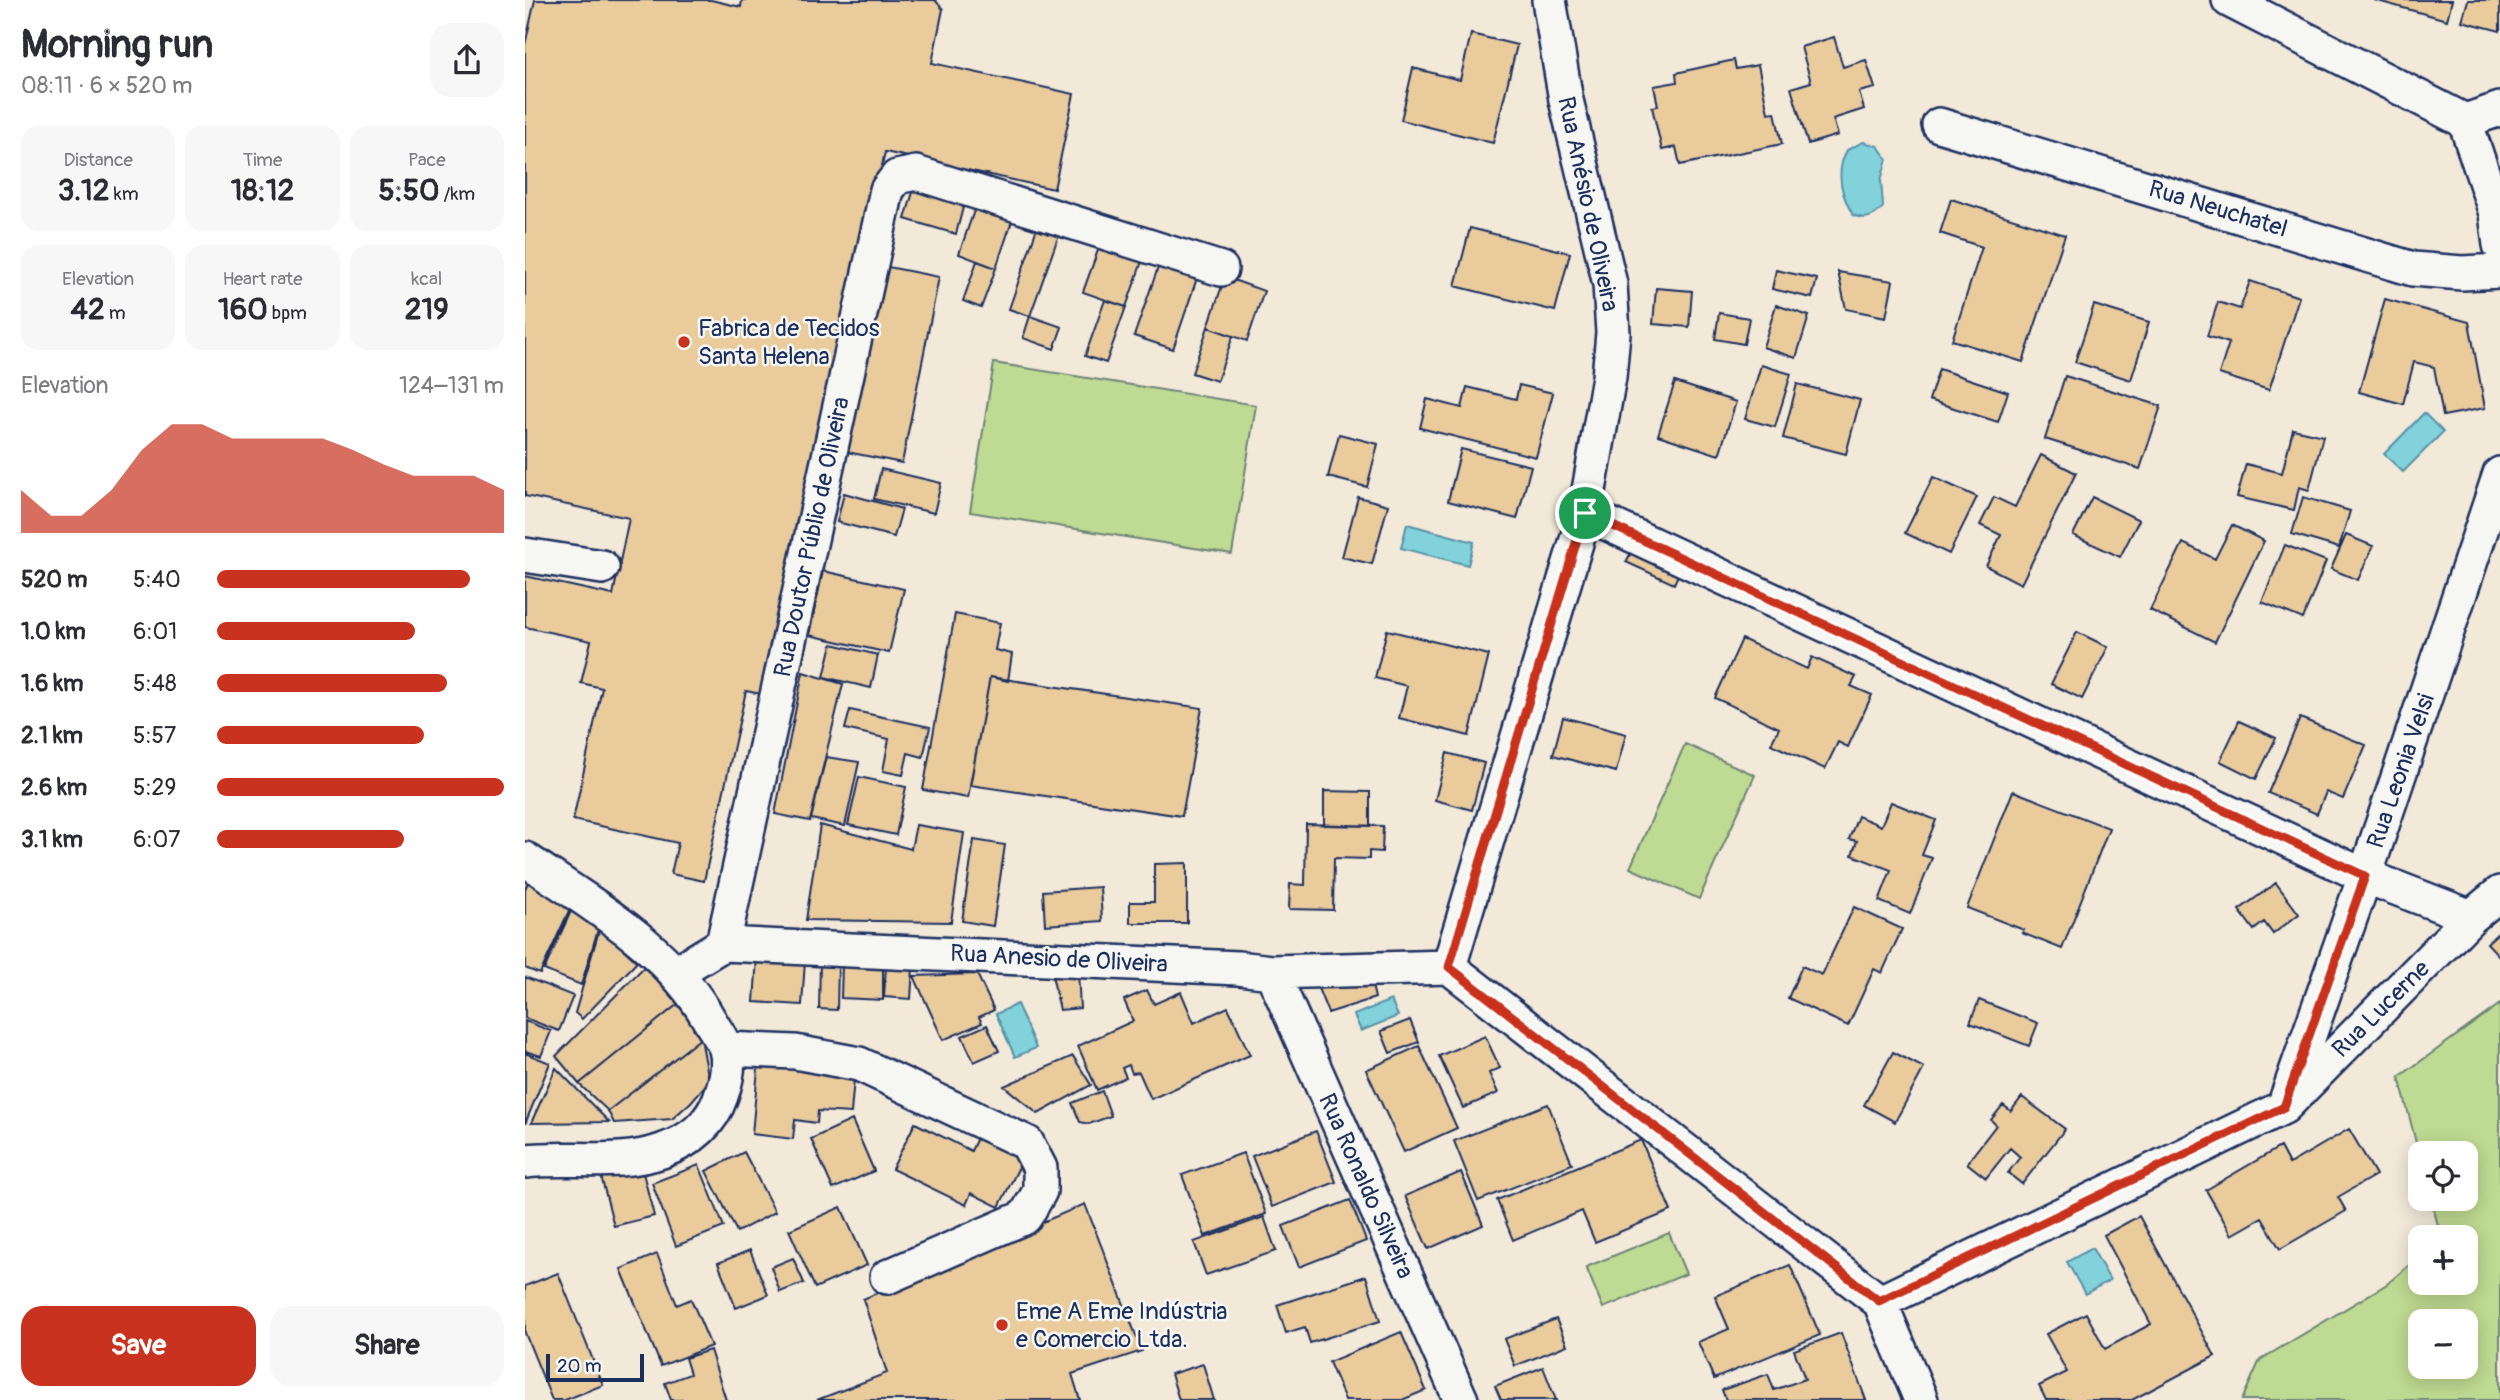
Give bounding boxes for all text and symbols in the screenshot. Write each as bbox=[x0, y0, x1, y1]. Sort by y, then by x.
text: Morning run bbox=[21, 21, 213, 69]
button: share bbox=[430, 23, 504, 97]
text: 08:11 · 6 × 520 m bbox=[21, 71, 192, 100]
street label: Rua Anésio de Oliveira bbox=[1551, 94, 1625, 314]
text: Distance bbox=[63, 148, 133, 172]
text: Time bbox=[243, 148, 282, 172]
text: Pace bbox=[408, 148, 446, 172]
text: 3.12 bbox=[58, 172, 110, 209]
text: 18:12 bbox=[231, 172, 294, 209]
text: 5:50 bbox=[378, 172, 439, 209]
street label: Rua Neuchatel bbox=[2145, 174, 2291, 244]
text: km bbox=[110, 182, 139, 206]
text: /km bbox=[439, 182, 475, 206]
text: Elevation bbox=[62, 267, 134, 291]
text: Heart rate bbox=[222, 267, 303, 291]
text: kcal bbox=[411, 267, 442, 291]
text: 42 bbox=[71, 291, 105, 328]
text: 160 bbox=[218, 291, 268, 328]
text: 219 bbox=[405, 291, 449, 328]
text: m bbox=[105, 301, 126, 325]
text: bpm bbox=[268, 301, 307, 325]
place label: Fabrica de Tecidos Santa Helena bbox=[698, 314, 880, 371]
marker: Fabrica de Tecidos Santa Helena bbox=[676, 334, 692, 350]
text: Elevation bbox=[21, 371, 109, 400]
text: 124–131 m bbox=[399, 371, 504, 400]
street label: Rua Doutor Públio de Oliveira bbox=[768, 394, 856, 680]
pin bbox=[1555, 483, 1615, 543]
icon: arrive bbox=[1566, 494, 1604, 532]
text: 520 m bbox=[21, 565, 87, 594]
text: 5:40 bbox=[133, 565, 181, 594]
text: 1.0 km bbox=[21, 617, 86, 646]
text: 6:01 bbox=[133, 617, 177, 646]
text: 1.6 km bbox=[21, 669, 83, 698]
text: 5:48 bbox=[133, 669, 177, 698]
street label: Rua Leonia Velsi bbox=[2361, 690, 2441, 852]
text: 2.1 km bbox=[21, 721, 83, 750]
text: 5:57 bbox=[133, 721, 176, 750]
text: 2.6 km bbox=[21, 773, 87, 802]
text: 5:29 bbox=[133, 773, 176, 802]
text: 3.1 km bbox=[21, 825, 83, 854]
text: 6:07 bbox=[133, 825, 180, 854]
street label: Rua Anesio de Oliveira bbox=[949, 939, 1169, 979]
street label: Rua Lucerne bbox=[2326, 954, 2436, 1064]
street label: Rua Ronaldo Silveira bbox=[1312, 1089, 1420, 1283]
map controls bbox=[2408, 1141, 2478, 1379]
button: locate bbox=[2408, 1141, 2478, 1211]
button: + bbox=[2408, 1225, 2478, 1295]
place label: Eme A Eme Indústria e Comercio Ltda. bbox=[1016, 1297, 1227, 1354]
button: Save bbox=[21, 1306, 256, 1386]
button: Share bbox=[270, 1306, 504, 1386]
button: − bbox=[2408, 1309, 2478, 1379]
marker: Eme A Eme Indústria e Comercio Ltda. bbox=[994, 1317, 1010, 1333]
scale bar bbox=[546, 1351, 644, 1383]
text: 20 m bbox=[557, 1354, 602, 1378]

